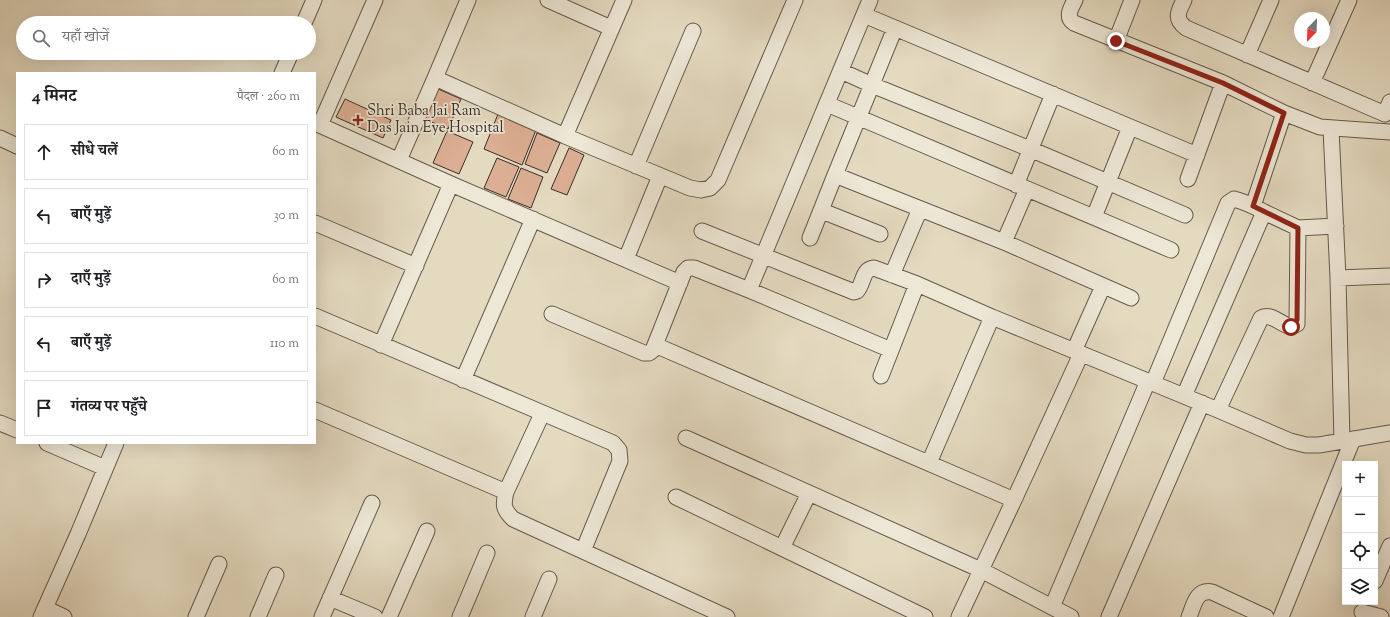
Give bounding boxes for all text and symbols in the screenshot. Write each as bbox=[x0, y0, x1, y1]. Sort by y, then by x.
north arrow bbox=[1294, 12, 1330, 48]
search box bbox=[16, 16, 316, 60]
icon: search bbox=[30, 27, 52, 49]
text: यहाँ खोजें bbox=[62, 27, 109, 48]
route end bbox=[1107, 32, 1125, 50]
text: 4 मिनट bbox=[32, 85, 76, 109]
text: पैदल · 260 m bbox=[237, 88, 300, 106]
place label: Shri Baba Jai Ram Das Jain Eye Hospital bbox=[367, 101, 504, 139]
marker: Shri Baba Jai Ram Das Jain Eye Hospital bbox=[352, 114, 364, 126]
icon: ahead bbox=[33, 141, 55, 163]
text: सीधे चलें bbox=[71, 141, 118, 162]
text: 60 m bbox=[272, 143, 299, 161]
icon: left bbox=[33, 205, 55, 227]
text: बाएँ मुड़ें bbox=[71, 205, 111, 226]
text: 30 m bbox=[273, 207, 299, 225]
icon: right bbox=[33, 269, 55, 291]
text: दाएँ मुड़ें bbox=[71, 269, 111, 290]
text: 60 m bbox=[272, 271, 299, 289]
route start bbox=[1282, 318, 1300, 336]
icon: left bbox=[33, 333, 55, 355]
text: बाएँ मुड़ें bbox=[71, 333, 111, 354]
text: 110 m bbox=[270, 335, 299, 353]
icon: arrive bbox=[33, 397, 55, 419]
text: गंतव्य पर पहुँचे bbox=[71, 397, 147, 418]
map controls bbox=[1342, 461, 1378, 605]
button: + bbox=[1342, 461, 1378, 497]
button: − bbox=[1342, 497, 1378, 533]
button: locate bbox=[1342, 533, 1378, 569]
button: layers bbox=[1342, 569, 1378, 605]

